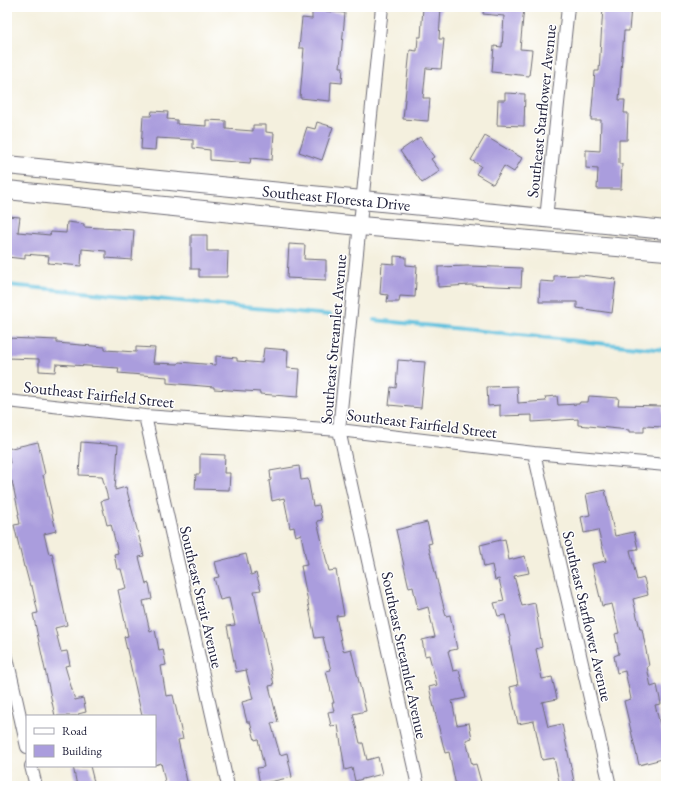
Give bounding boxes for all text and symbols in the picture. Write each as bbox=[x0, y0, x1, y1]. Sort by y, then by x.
street label: Southeast Starflower Avenue bbox=[522, 23, 561, 199]
street label: Southeast Floresta Drive bbox=[261, 180, 411, 216]
street label: Southeast Streamlet Avenue bbox=[316, 253, 351, 425]
street label: Southeast Fairfield Street bbox=[23, 376, 175, 413]
street label: Southeast Fairfield Street bbox=[346, 404, 498, 443]
street label: Southeast Strait Avenue bbox=[175, 524, 228, 670]
street label: Southeast Starflower Avenue bbox=[558, 529, 617, 703]
street label: Southeast Streamlet Avenue bbox=[377, 570, 432, 741]
legend bbox=[26, 715, 156, 767]
text: Road bbox=[62, 723, 88, 739]
text: Building bbox=[62, 743, 103, 759]

